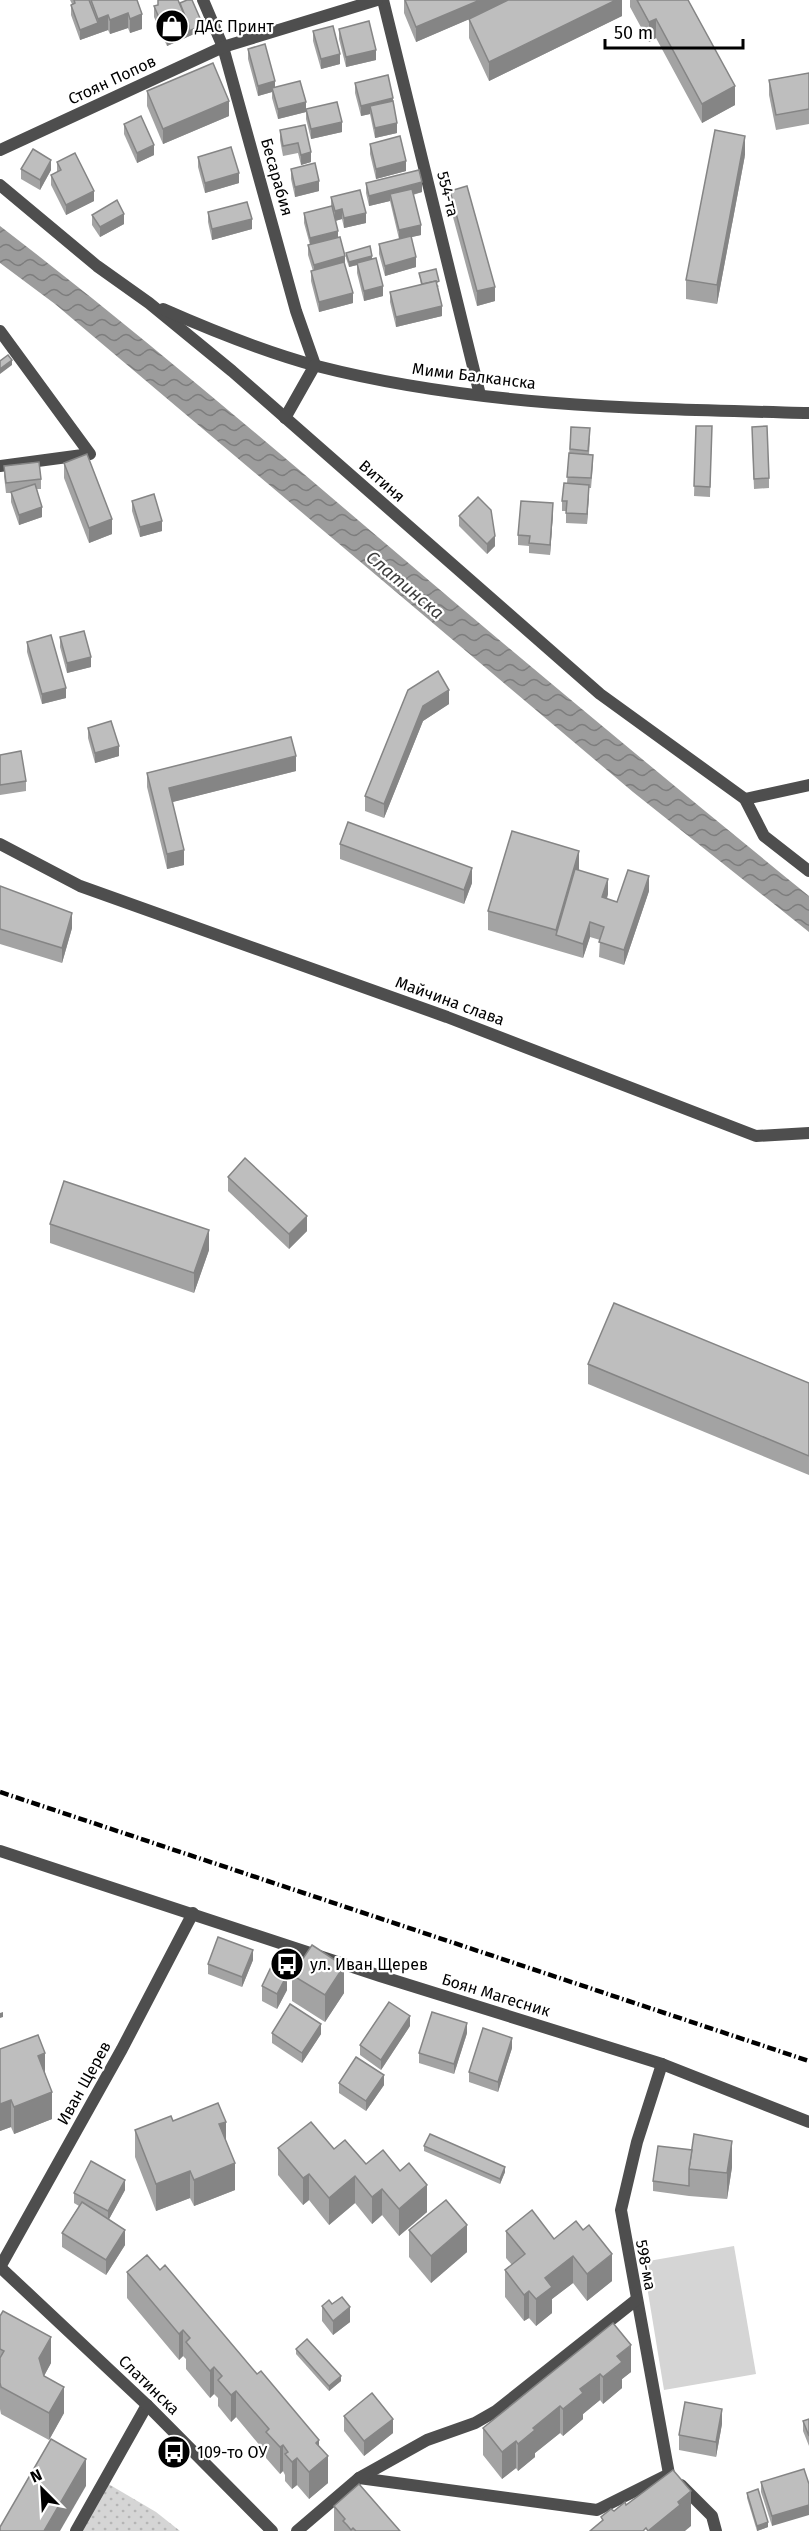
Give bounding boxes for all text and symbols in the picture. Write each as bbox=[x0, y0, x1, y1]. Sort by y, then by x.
shop icon: ДАС Принт bbox=[154, 8, 190, 44]
scale bar bbox=[605, 12, 743, 50]
place label: ДАС Принт bbox=[194, 17, 274, 36]
text: 50 m bbox=[614, 22, 653, 44]
street label: Стоян Попов bbox=[65, 51, 159, 109]
street label: Бесарабия bbox=[257, 136, 297, 218]
street label: 554-та bbox=[433, 169, 463, 219]
street label: Мими Балканска bbox=[411, 359, 537, 393]
street label: Витиня bbox=[355, 456, 409, 506]
water label: Слатинска bbox=[362, 546, 448, 624]
street label: Майчина слава bbox=[393, 972, 507, 1030]
bus stop icon: ул. Иван Щерев bbox=[269, 1946, 305, 1982]
place label: ул. Иван Щерев bbox=[310, 1955, 428, 1974]
street label: Боян Магесник bbox=[439, 1969, 553, 2021]
street label: Иван Щерев bbox=[53, 2038, 115, 2128]
street label: 598-ма bbox=[632, 2238, 660, 2292]
street label: Слатинска bbox=[115, 2351, 183, 2419]
bus stop icon: 109-то ОУ bbox=[156, 2434, 192, 2470]
place label: 109-то ОУ bbox=[197, 2443, 268, 2462]
north arrow bbox=[12, 2459, 72, 2519]
text: N bbox=[27, 2465, 45, 2487]

